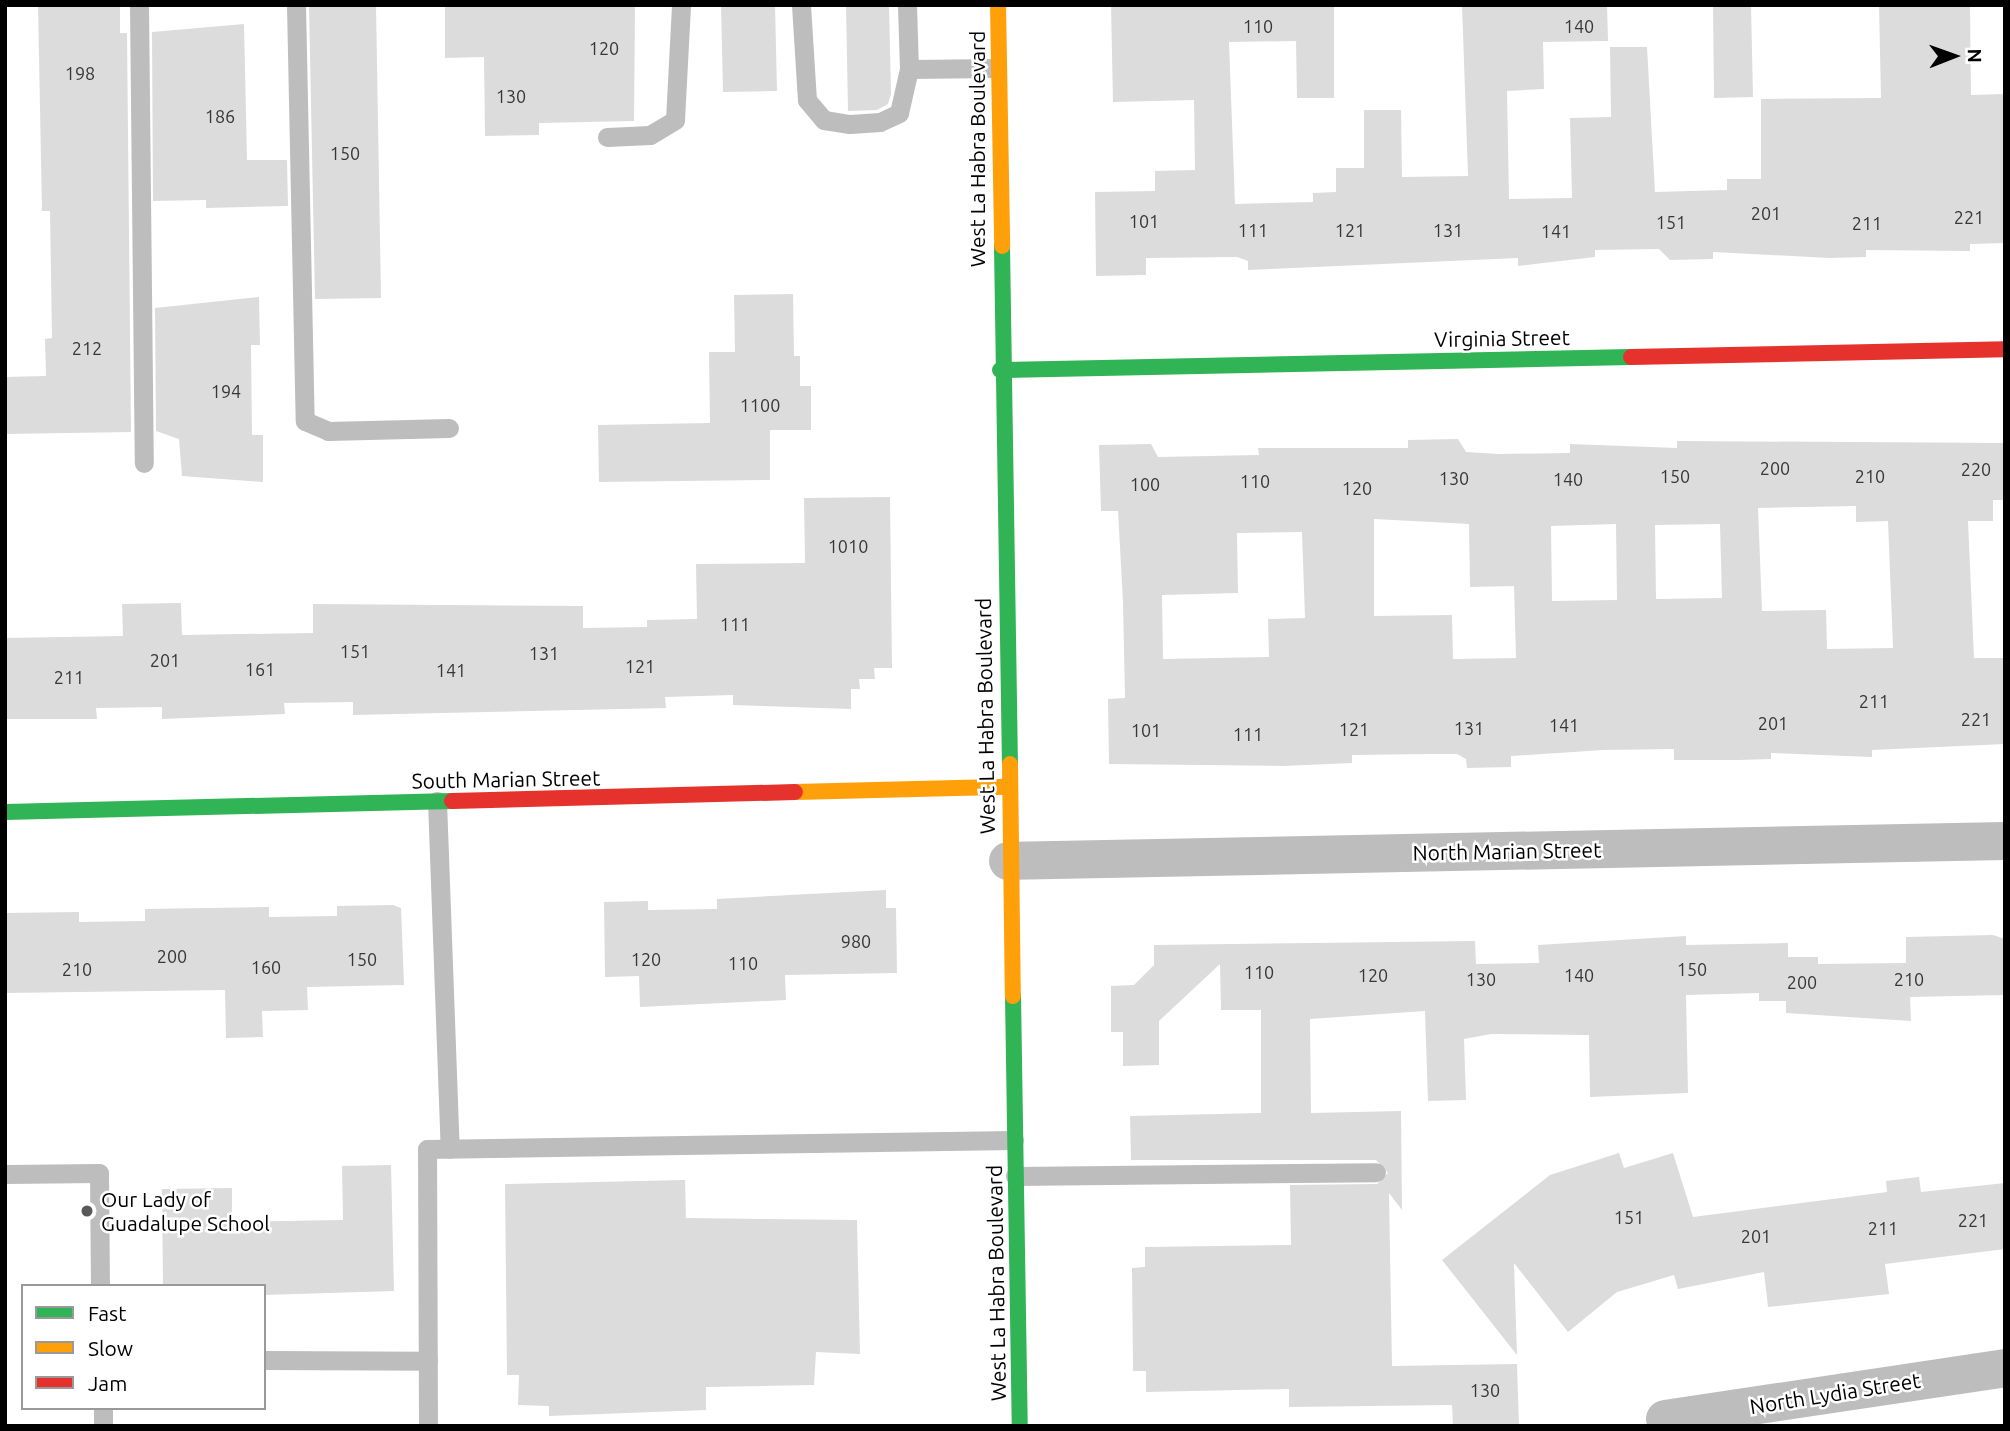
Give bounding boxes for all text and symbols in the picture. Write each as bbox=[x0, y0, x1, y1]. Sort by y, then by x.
house number: 110 bbox=[1243, 15, 1273, 37]
house number: 140 bbox=[1564, 15, 1594, 37]
north arrow bbox=[1919, 21, 1989, 91]
street label: West La Habra Boulevard bbox=[964, 31, 990, 267]
house number: 120 bbox=[589, 37, 619, 59]
text: N bbox=[1964, 48, 1986, 63]
house number: 198 bbox=[65, 62, 95, 84]
house number: 130 bbox=[496, 85, 526, 107]
house number: 186 bbox=[205, 105, 235, 127]
house number: 150 bbox=[330, 142, 360, 164]
house number: 201 bbox=[1751, 202, 1781, 224]
house number: 221 bbox=[1954, 206, 1984, 228]
house number: 101 bbox=[1129, 210, 1159, 232]
house number: 151 bbox=[1656, 211, 1686, 233]
house number: 211 bbox=[1852, 212, 1882, 234]
house number: 111 bbox=[1238, 219, 1268, 241]
house number: 121 bbox=[1335, 219, 1365, 241]
house number: 131 bbox=[1433, 219, 1463, 241]
house number: 141 bbox=[1541, 220, 1571, 242]
street label: Virginia Street bbox=[1434, 324, 1570, 352]
house number: 212 bbox=[72, 337, 102, 359]
house number: 194 bbox=[211, 380, 241, 402]
house number: 1100 bbox=[740, 394, 780, 416]
house number: 200 bbox=[1760, 457, 1790, 479]
house number: 220 bbox=[1961, 458, 1991, 480]
house number: 150 bbox=[1660, 465, 1690, 487]
house number: 210 bbox=[1855, 465, 1885, 487]
house number: 130 bbox=[1439, 467, 1469, 489]
house number: 140 bbox=[1553, 468, 1583, 490]
house number: 110 bbox=[1240, 470, 1270, 492]
house number: 100 bbox=[1130, 473, 1160, 495]
house number: 120 bbox=[1342, 477, 1372, 499]
house number: 1010 bbox=[828, 535, 868, 557]
street label: West La Habra Boulevard bbox=[970, 598, 1000, 834]
house number: 111 bbox=[720, 613, 750, 635]
house number: 151 bbox=[340, 640, 370, 662]
house number: 131 bbox=[529, 642, 559, 664]
house number: 201 bbox=[150, 649, 180, 671]
house number: 121 bbox=[625, 655, 655, 677]
house number: 161 bbox=[245, 658, 275, 680]
house number: 141 bbox=[436, 659, 466, 681]
house number: 211 bbox=[54, 666, 84, 688]
house number: 211 bbox=[1859, 690, 1889, 712]
house number: 221 bbox=[1961, 708, 1991, 730]
house number: 201 bbox=[1758, 712, 1788, 734]
house number: 141 bbox=[1549, 714, 1579, 736]
house number: 131 bbox=[1454, 717, 1484, 739]
house number: 121 bbox=[1339, 718, 1369, 740]
house number: 101 bbox=[1131, 719, 1161, 741]
house number: 111 bbox=[1233, 723, 1263, 745]
street label: South Marian Street bbox=[411, 765, 601, 793]
street label: North Marian Street bbox=[1412, 837, 1602, 865]
house number: 980 bbox=[841, 930, 871, 952]
house number: 200 bbox=[157, 945, 187, 967]
house number: 150 bbox=[347, 948, 377, 970]
house number: 120 bbox=[631, 948, 661, 970]
house number: 110 bbox=[728, 952, 758, 974]
house number: 160 bbox=[251, 956, 281, 978]
house number: 210 bbox=[62, 958, 92, 980]
house number: 150 bbox=[1677, 958, 1707, 980]
house number: 110 bbox=[1244, 961, 1274, 983]
house number: 120 bbox=[1358, 964, 1388, 986]
house number: 140 bbox=[1564, 964, 1594, 986]
house number: 130 bbox=[1466, 968, 1496, 990]
house number: 210 bbox=[1894, 968, 1924, 990]
house number: 200 bbox=[1787, 971, 1817, 993]
street label: West La Habra Boulevard bbox=[981, 1165, 1011, 1401]
place label: Our Lady of Guadalupe School bbox=[101, 1186, 270, 1236]
marker: Our Lady of Guadalupe School bbox=[79, 1203, 95, 1219]
house number: 151 bbox=[1614, 1206, 1644, 1228]
house number: 221 bbox=[1958, 1209, 1988, 1231]
house number: 211 bbox=[1868, 1217, 1898, 1239]
house number: 201 bbox=[1741, 1225, 1771, 1247]
legend bbox=[21, 1284, 266, 1410]
text: Fast bbox=[88, 1301, 126, 1325]
text: Slow bbox=[88, 1336, 133, 1360]
street label: North Lydia Street bbox=[1748, 1367, 1922, 1419]
text: Jam bbox=[88, 1371, 127, 1395]
house number: 130 bbox=[1470, 1379, 1500, 1401]

